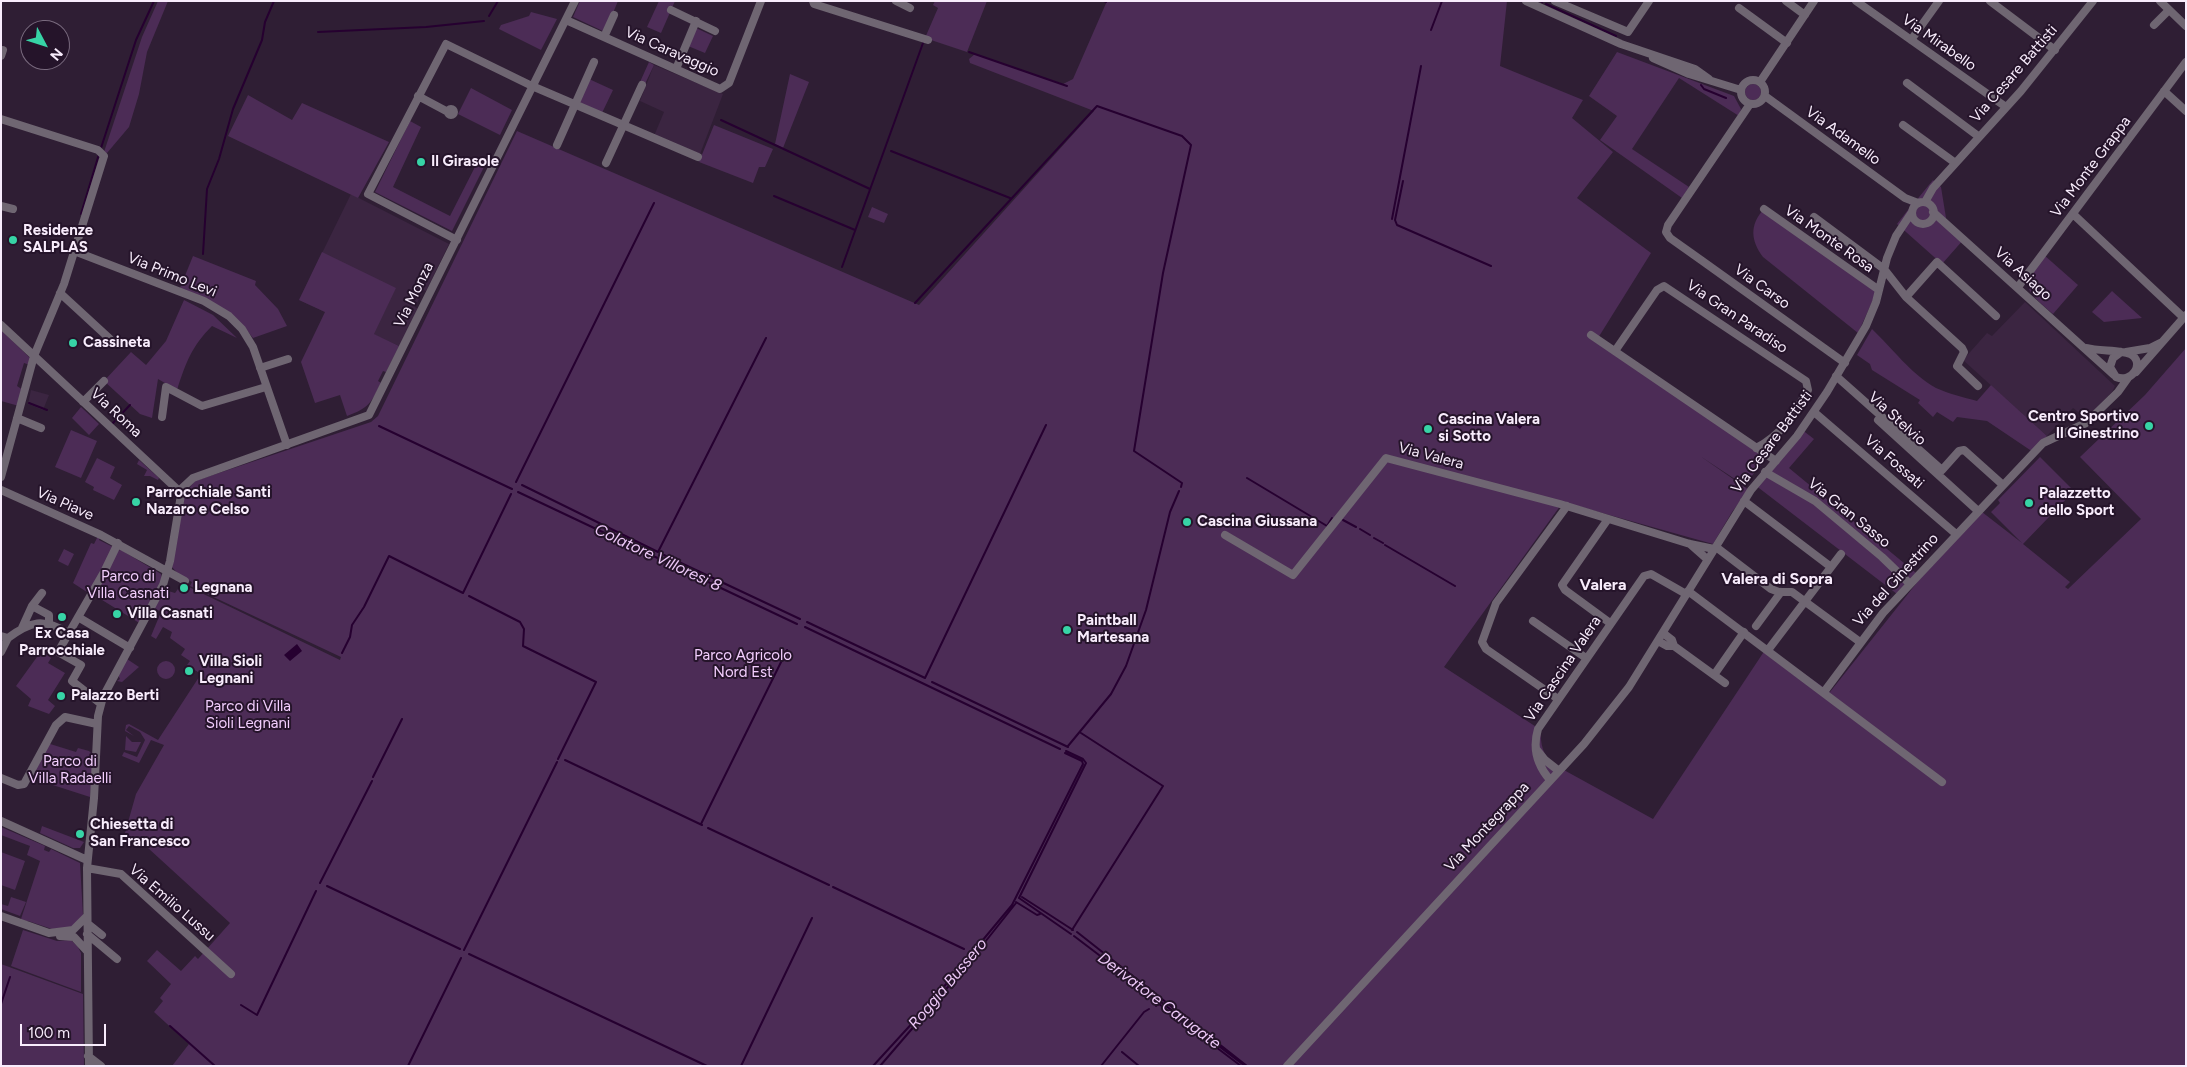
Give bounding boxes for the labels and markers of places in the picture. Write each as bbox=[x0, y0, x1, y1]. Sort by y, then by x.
place label: Il Girasole bbox=[431, 153, 499, 171]
marker: Il Girasole bbox=[415, 156, 427, 168]
place label: Residenze SALPLAS bbox=[23, 222, 93, 257]
marker: Residenze SALPLAS bbox=[7, 234, 19, 246]
place label: Cassineta bbox=[83, 334, 150, 352]
marker: Cassineta bbox=[67, 337, 79, 349]
place label: Centro Sportivo Il Ginestrino bbox=[2028, 408, 2139, 443]
place label: Cascina Valera si Sotto bbox=[1438, 411, 1540, 446]
marker: Centro Sportivo Il Ginestrino bbox=[2143, 420, 2155, 432]
marker: Cascina Valera si Sotto bbox=[1422, 423, 1434, 435]
place label: Parrocchiale Santi Nazaro e Celso bbox=[146, 484, 271, 519]
place label: Palazzetto dello Sport bbox=[2039, 485, 2114, 520]
marker: Parrocchiale Santi Nazaro e Celso bbox=[130, 496, 142, 508]
marker: Palazzetto dello Sport bbox=[2023, 497, 2035, 509]
place label: Cascina Giussana bbox=[1197, 513, 1317, 531]
marker: Cascina Giussana bbox=[1181, 516, 1193, 528]
place label: Legnana bbox=[194, 579, 252, 597]
marker: Legnana bbox=[178, 582, 190, 594]
place label: Villa Casnati bbox=[127, 605, 213, 623]
marker: Villa Casnati bbox=[111, 608, 123, 620]
marker: Ex Casa Parrocchiale bbox=[56, 611, 68, 623]
place label: Paintball Martesana bbox=[1077, 612, 1149, 647]
marker: Paintball Martesana bbox=[1061, 624, 1073, 636]
place label: Ex Casa Parrocchiale bbox=[19, 625, 105, 660]
place label: Villa Sioli Legnani bbox=[199, 653, 262, 688]
marker: Villa Sioli Legnani bbox=[183, 665, 195, 677]
place label: Palazzo Berti bbox=[71, 687, 159, 705]
marker: Palazzo Berti bbox=[55, 690, 67, 702]
place label: Chiesetta di San Francesco bbox=[90, 816, 190, 851]
marker: Chiesetta di San Francesco bbox=[74, 828, 86, 840]

